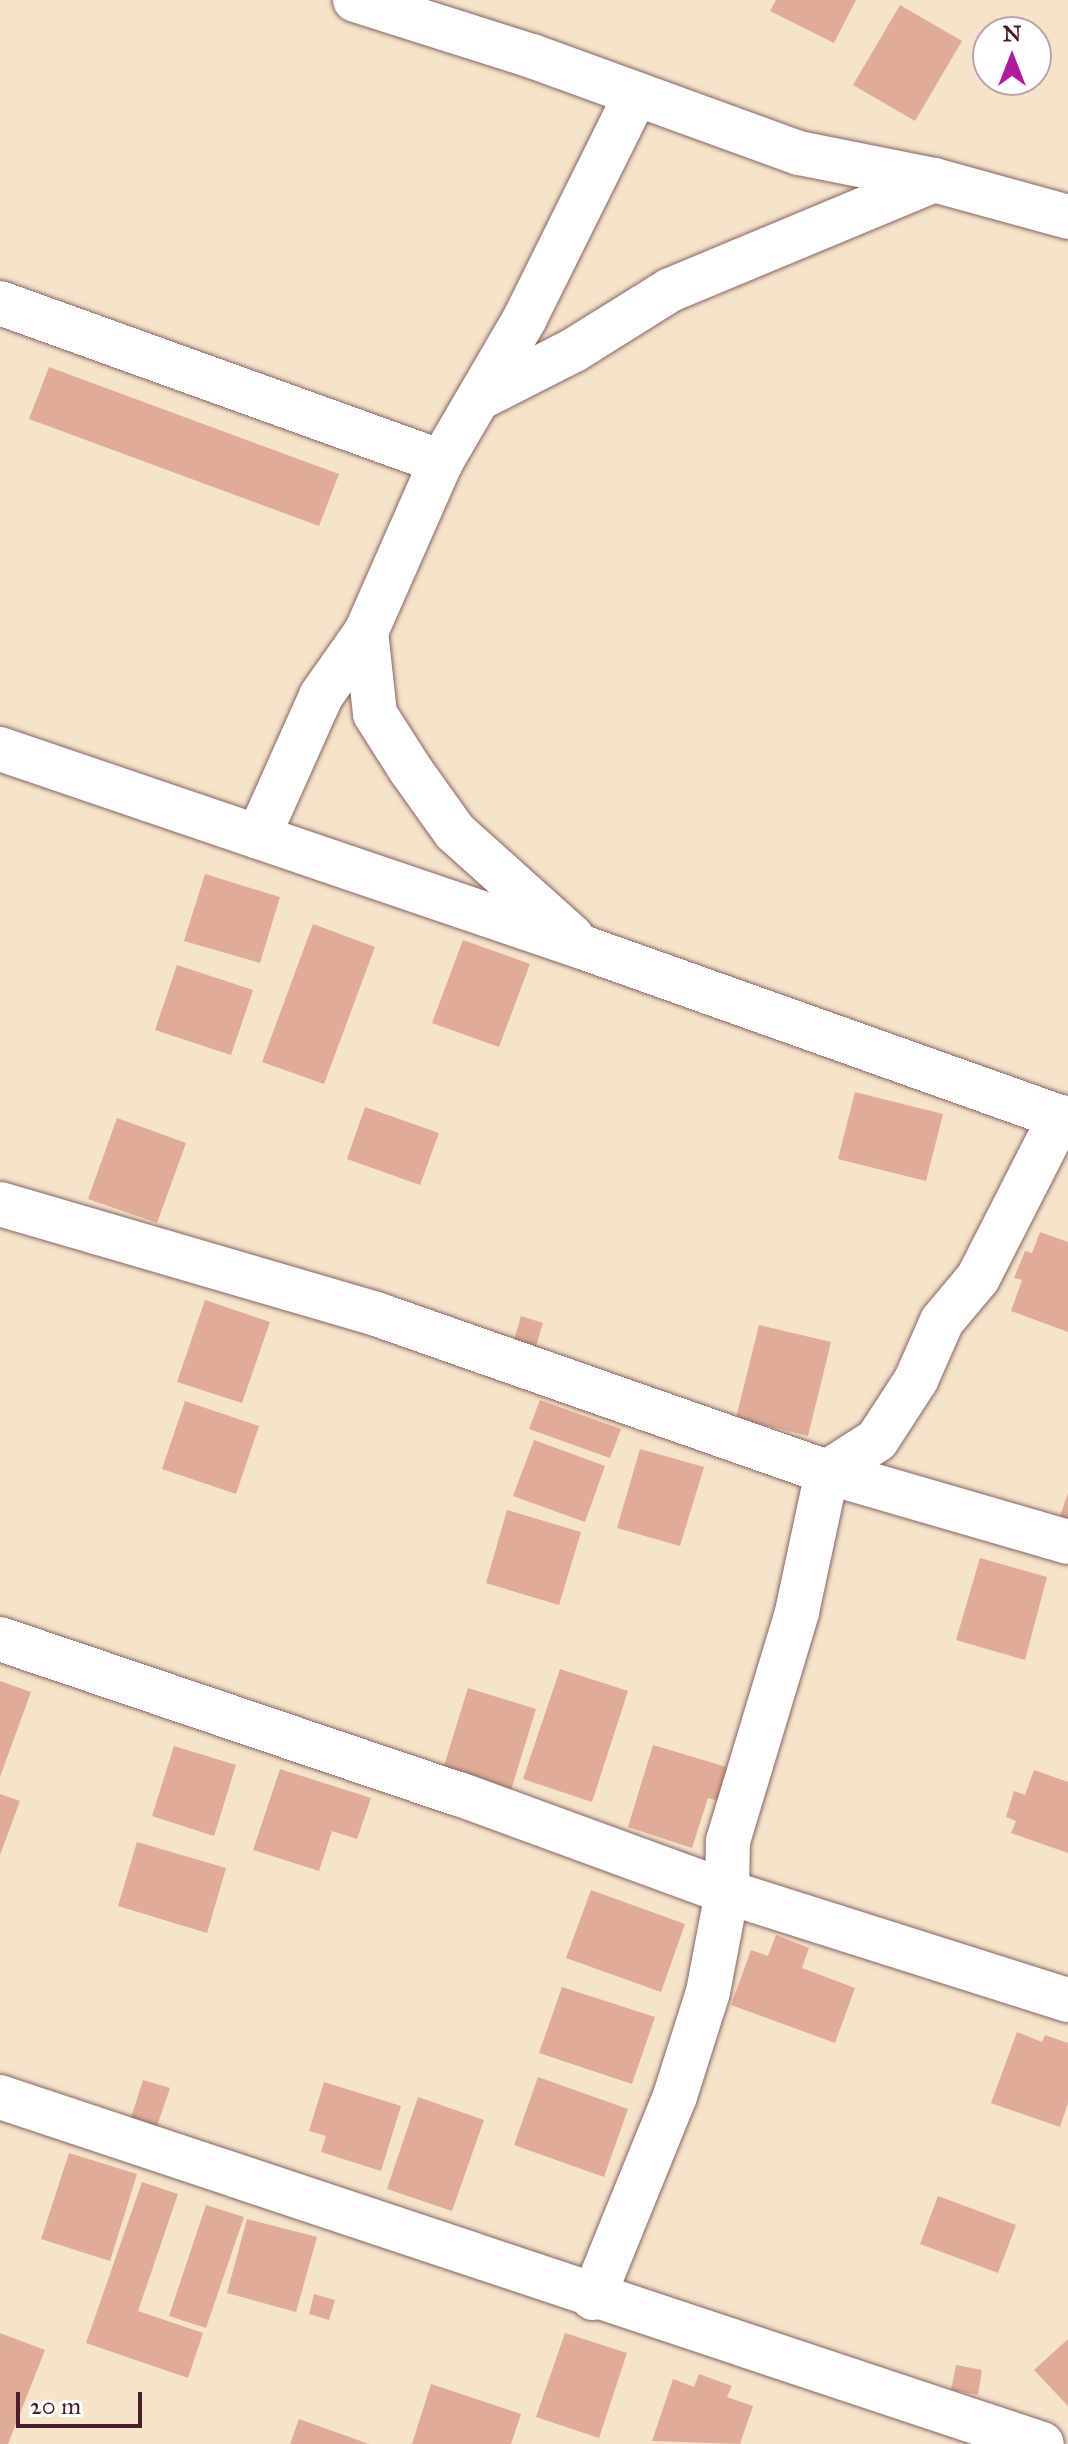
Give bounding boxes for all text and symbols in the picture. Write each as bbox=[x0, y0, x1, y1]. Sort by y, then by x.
north arrow bbox=[972, 16, 1052, 96]
text: N bbox=[1003, 20, 1021, 47]
scale bar bbox=[20, 2376, 146, 2426]
text: 20 m bbox=[30, 2391, 81, 2421]

